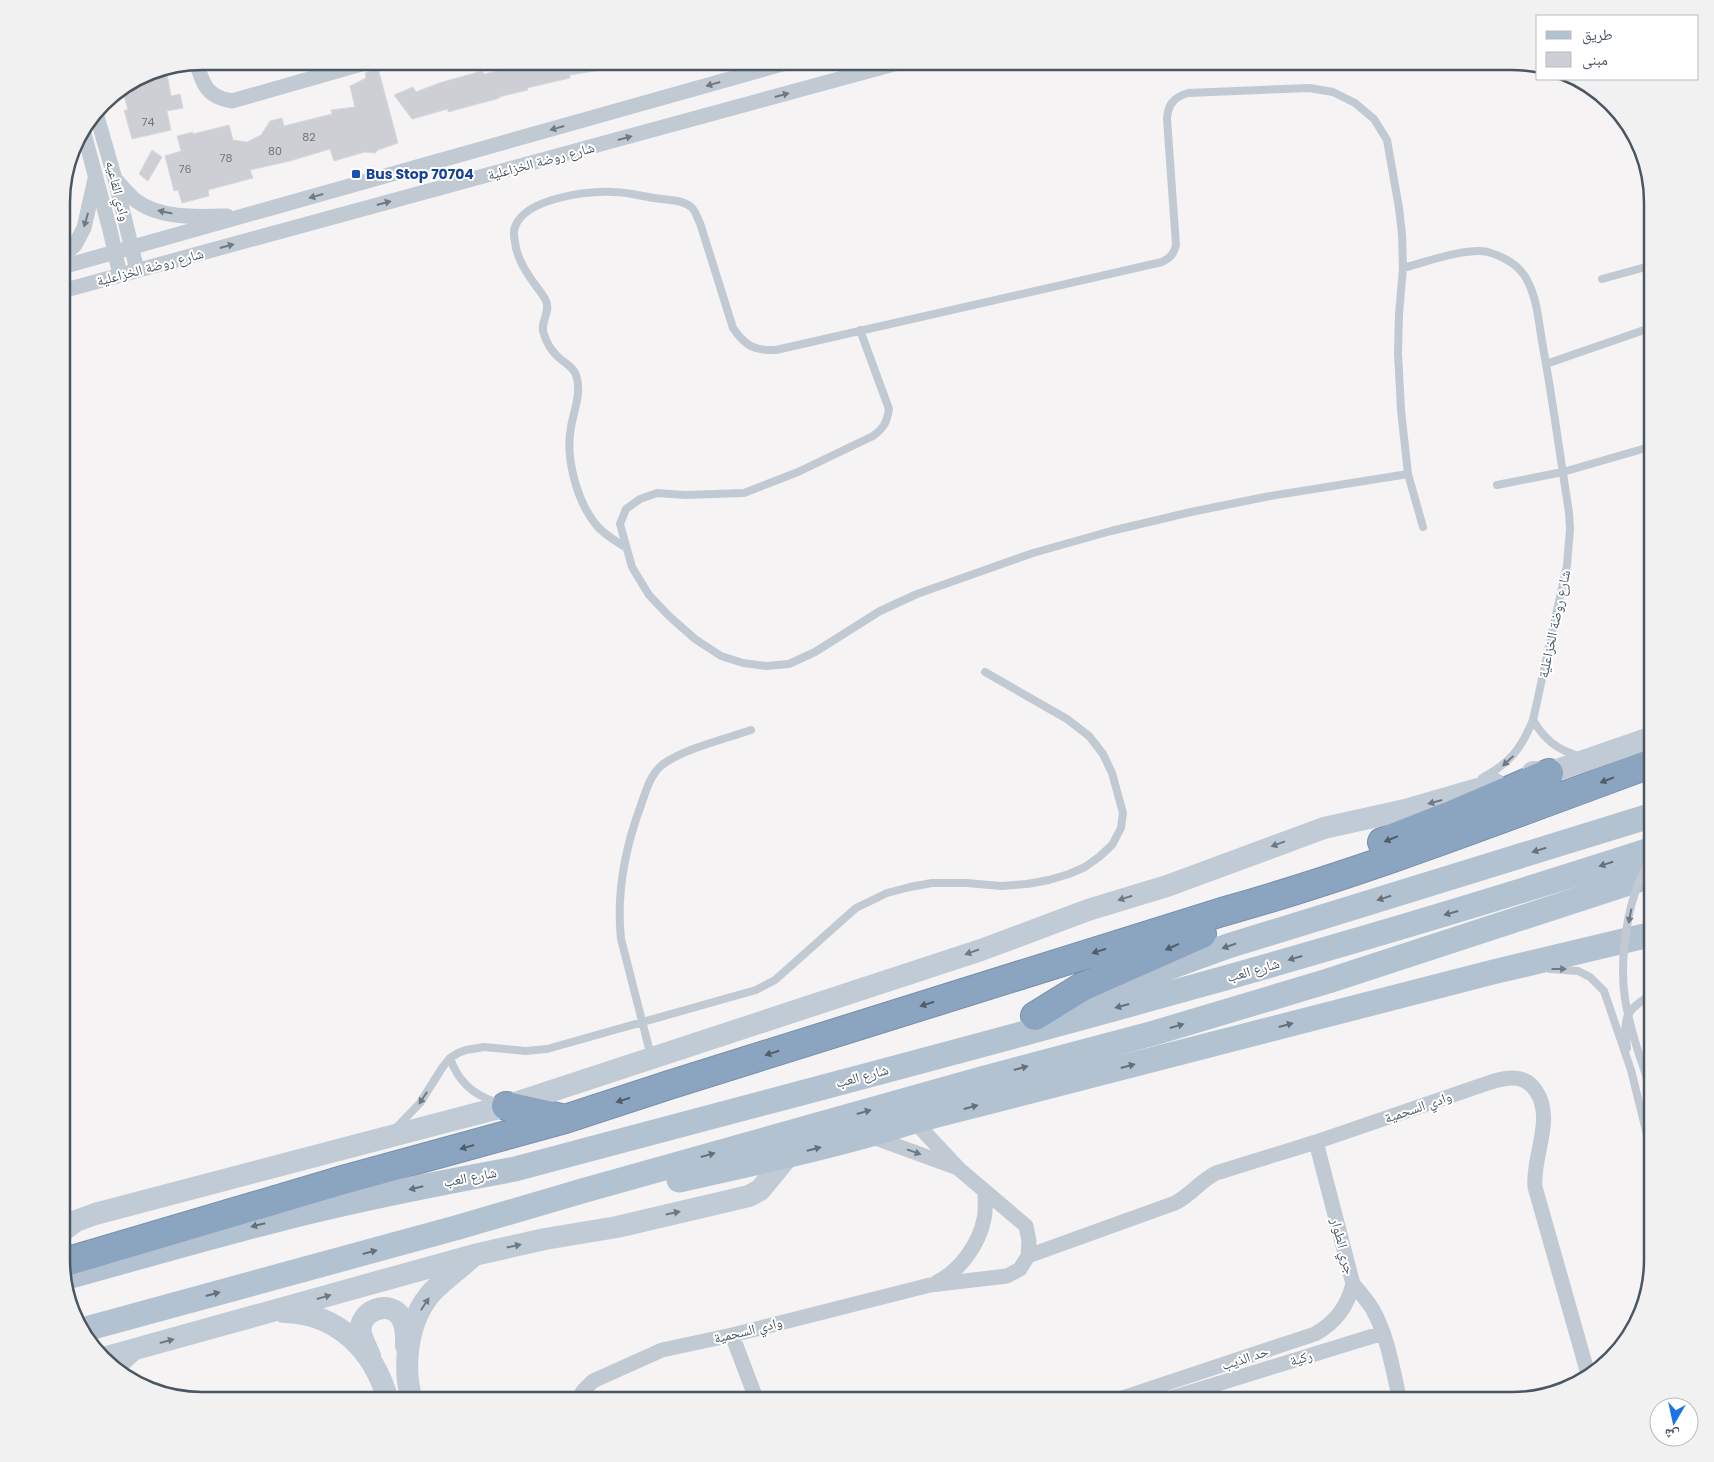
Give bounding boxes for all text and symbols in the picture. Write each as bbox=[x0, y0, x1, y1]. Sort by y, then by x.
legend bbox=[1536, 15, 1699, 80]
text: طريق bbox=[1582, 24, 1613, 45]
text: مبنى bbox=[1582, 49, 1608, 70]
one-way arrow bbox=[705, 81, 720, 89]
one-way arrow bbox=[774, 91, 789, 99]
house number: 74 bbox=[142, 114, 155, 130]
one-way arrow bbox=[549, 125, 564, 133]
house number: 82 bbox=[302, 129, 316, 145]
one-way arrow bbox=[617, 134, 632, 142]
street label: شارع روضة الخزاعلية bbox=[485, 137, 597, 185]
house number: 80 bbox=[268, 143, 282, 159]
house number: 78 bbox=[220, 150, 233, 166]
street label: وادي القاعيه bbox=[99, 159, 135, 224]
house number: 76 bbox=[179, 161, 192, 177]
place label: Bus Stop 70704 bbox=[366, 164, 474, 184]
marker: Bus Stop 70704 bbox=[350, 168, 362, 180]
one-way arrow bbox=[308, 193, 323, 201]
one-way arrow bbox=[376, 199, 391, 207]
one-way arrow bbox=[156, 208, 172, 216]
one-way arrow bbox=[82, 213, 90, 228]
one-way arrow bbox=[219, 242, 234, 250]
street label: شارع روضة الخزاعلية bbox=[94, 243, 206, 291]
street label: شارع روضة الخزاعلية bbox=[1533, 568, 1575, 680]
one-way arrow bbox=[1502, 755, 1514, 767]
one-way arrow bbox=[1599, 776, 1614, 784]
one-way arrow bbox=[1427, 798, 1443, 806]
one-way arrow bbox=[1384, 835, 1398, 843]
one-way arrow bbox=[1270, 840, 1285, 848]
one-way arrow bbox=[1532, 847, 1547, 854]
one-way arrow bbox=[1599, 861, 1614, 868]
one-way arrow bbox=[1118, 894, 1133, 902]
one-way arrow bbox=[1376, 894, 1391, 902]
one-way arrow bbox=[1444, 909, 1459, 917]
one-way arrow bbox=[1626, 909, 1634, 924]
one-way arrow bbox=[1221, 942, 1236, 950]
one-way arrow bbox=[1165, 944, 1179, 952]
one-way arrow bbox=[1091, 947, 1106, 955]
one-way arrow bbox=[964, 949, 979, 957]
street label: شارع العب bbox=[1224, 953, 1282, 987]
one-way arrow bbox=[1288, 954, 1303, 962]
one-way arrow bbox=[1551, 966, 1567, 974]
one-way arrow bbox=[919, 1001, 934, 1009]
one-way arrow bbox=[1114, 1003, 1129, 1011]
one-way arrow bbox=[1170, 1021, 1185, 1029]
one-way arrow bbox=[1278, 1021, 1293, 1029]
one-way arrow bbox=[764, 1049, 779, 1057]
street label: شارع العب bbox=[833, 1059, 891, 1093]
one-way arrow bbox=[1121, 1062, 1136, 1070]
one-way arrow bbox=[1013, 1064, 1028, 1072]
street label: وادي السحمية bbox=[1382, 1086, 1455, 1129]
one-way arrow bbox=[418, 1091, 428, 1105]
one-way arrow bbox=[615, 1096, 630, 1104]
one-way arrow bbox=[964, 1102, 979, 1110]
one-way arrow bbox=[857, 1107, 872, 1115]
one-way arrow bbox=[460, 1143, 475, 1151]
one-way arrow bbox=[807, 1145, 822, 1153]
one-way arrow bbox=[907, 1148, 922, 1156]
one-way arrow bbox=[700, 1151, 715, 1159]
street label: شارع العب bbox=[442, 1162, 498, 1192]
one-way arrow bbox=[409, 1184, 424, 1192]
one-way arrow bbox=[666, 1209, 681, 1217]
street label: جري الطوار bbox=[1324, 1215, 1360, 1277]
one-way arrow bbox=[250, 1221, 265, 1229]
one-way arrow bbox=[507, 1242, 522, 1250]
one-way arrow bbox=[363, 1247, 378, 1255]
one-way arrow bbox=[206, 1290, 221, 1298]
one-way arrow bbox=[316, 1293, 331, 1301]
one-way arrow bbox=[420, 1297, 430, 1310]
street label: وادي السحمية bbox=[712, 1312, 785, 1350]
one-way arrow bbox=[160, 1336, 175, 1344]
street label: حد الذيب bbox=[1219, 1341, 1271, 1375]
street label: ركية bbox=[1287, 1345, 1315, 1371]
north arrow bbox=[1649, 1397, 1699, 1447]
text: ش bbox=[1663, 1424, 1681, 1446]

